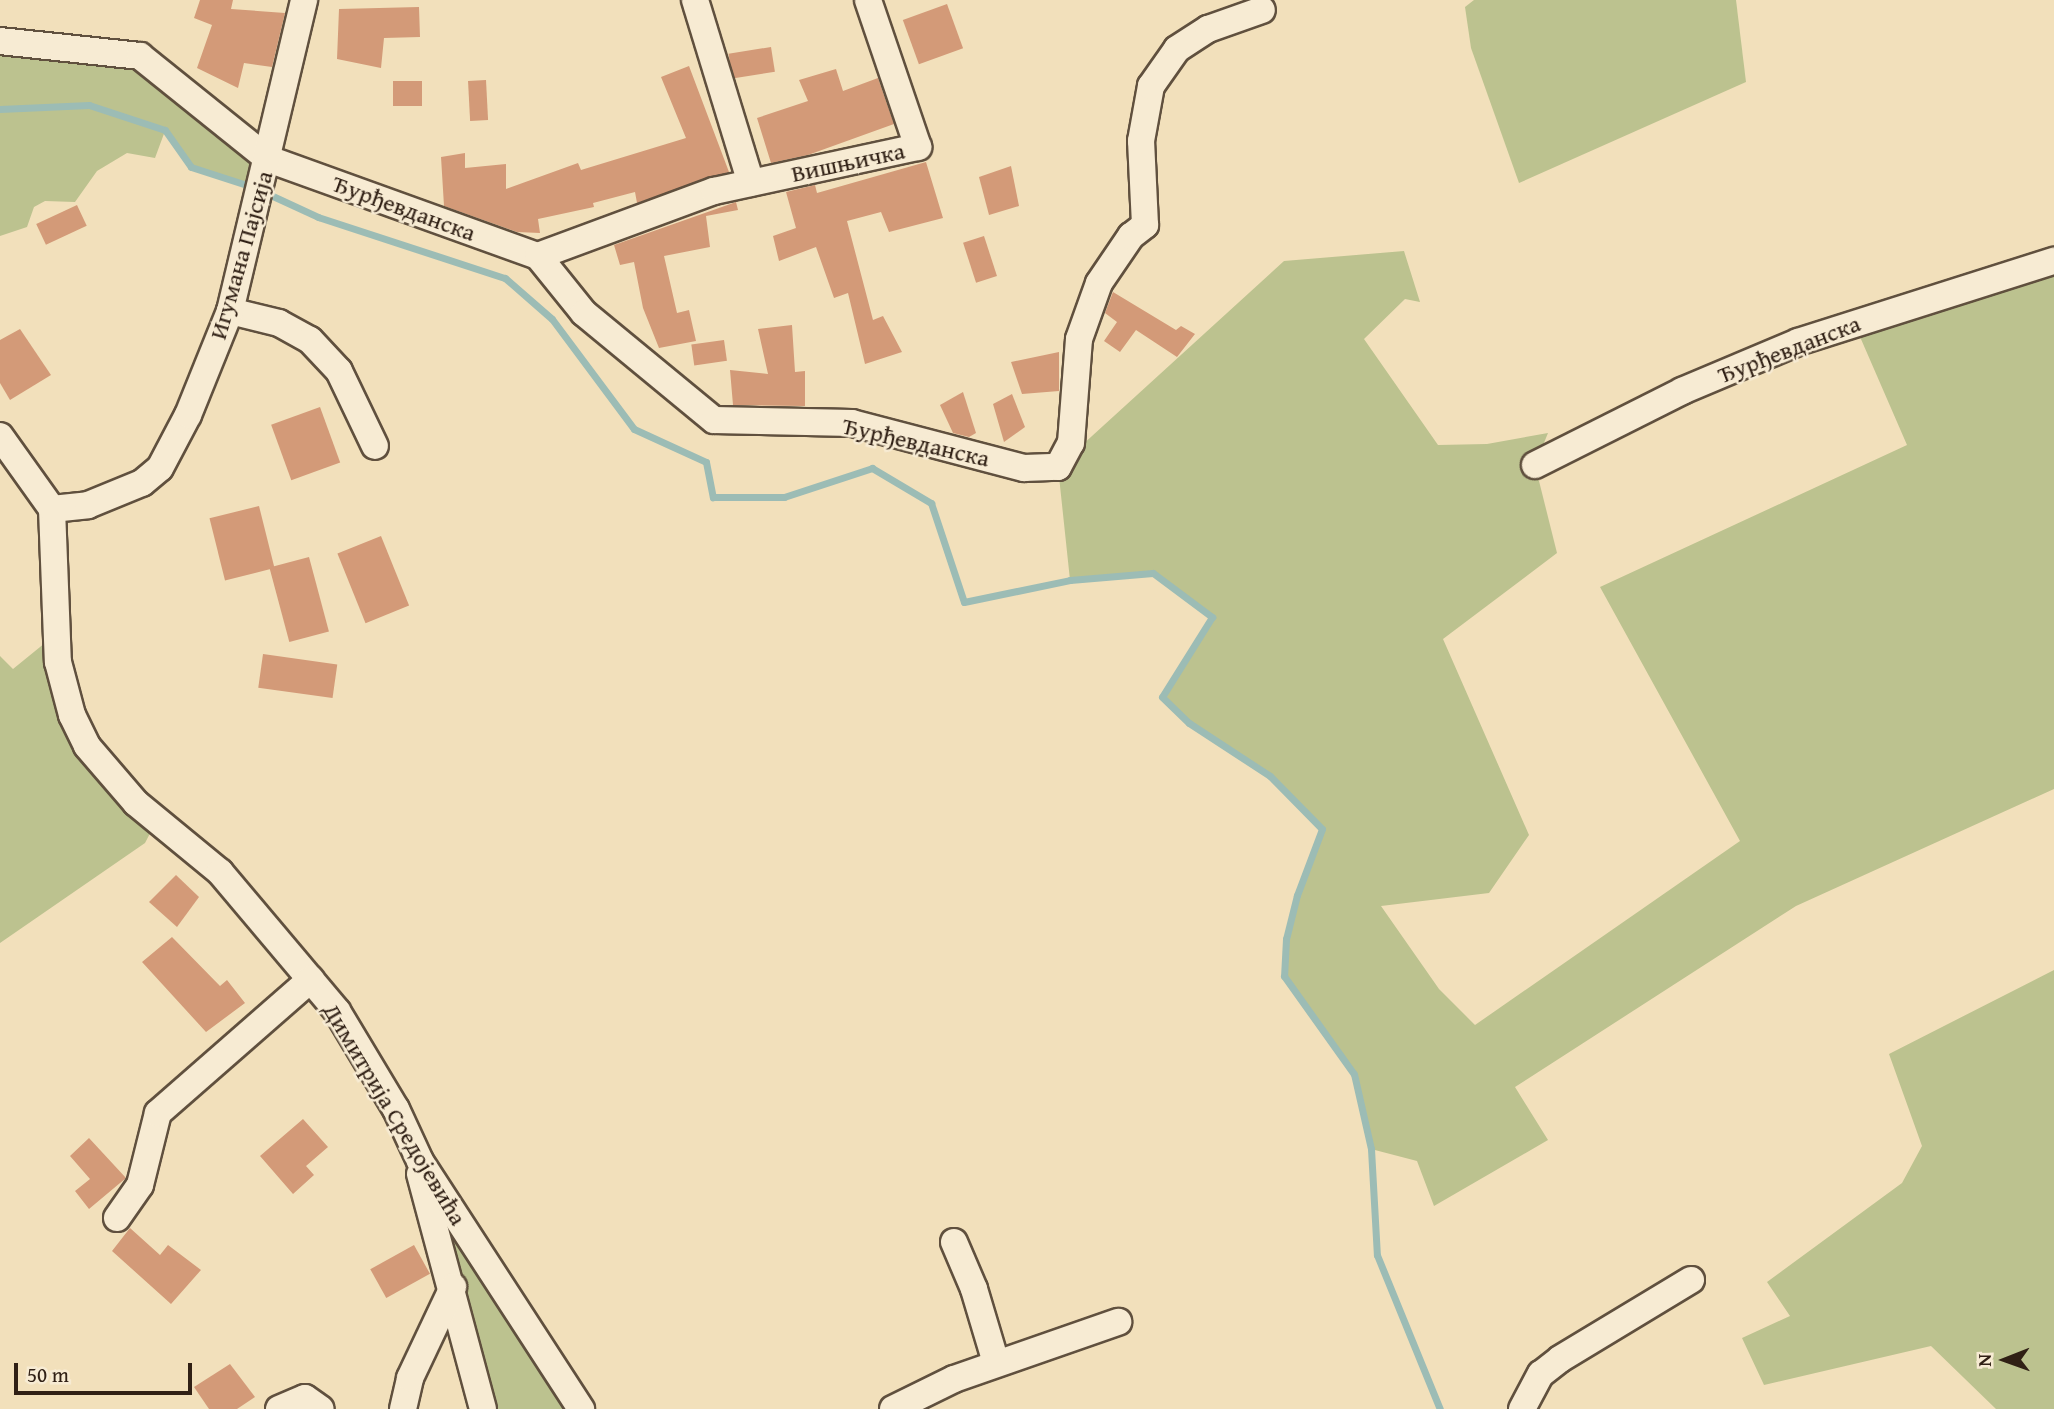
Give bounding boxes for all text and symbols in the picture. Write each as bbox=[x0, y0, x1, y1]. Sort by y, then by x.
street label: Вишњичка bbox=[789, 136, 907, 188]
street label: Игумана Пајсија bbox=[203, 167, 279, 343]
street label: Ђурђевданска bbox=[329, 169, 479, 247]
street label: Ђурђевданска bbox=[1714, 309, 1864, 389]
street label: Ђурђевданска bbox=[840, 411, 992, 473]
street label: Димитрија Средојевића bbox=[317, 998, 473, 1230]
north arrow bbox=[1970, 1325, 2040, 1395]
scale bar bbox=[18, 1350, 196, 1394]
text: N bbox=[1970, 1354, 1998, 1367]
text: 50 m bbox=[27, 1359, 69, 1390]

